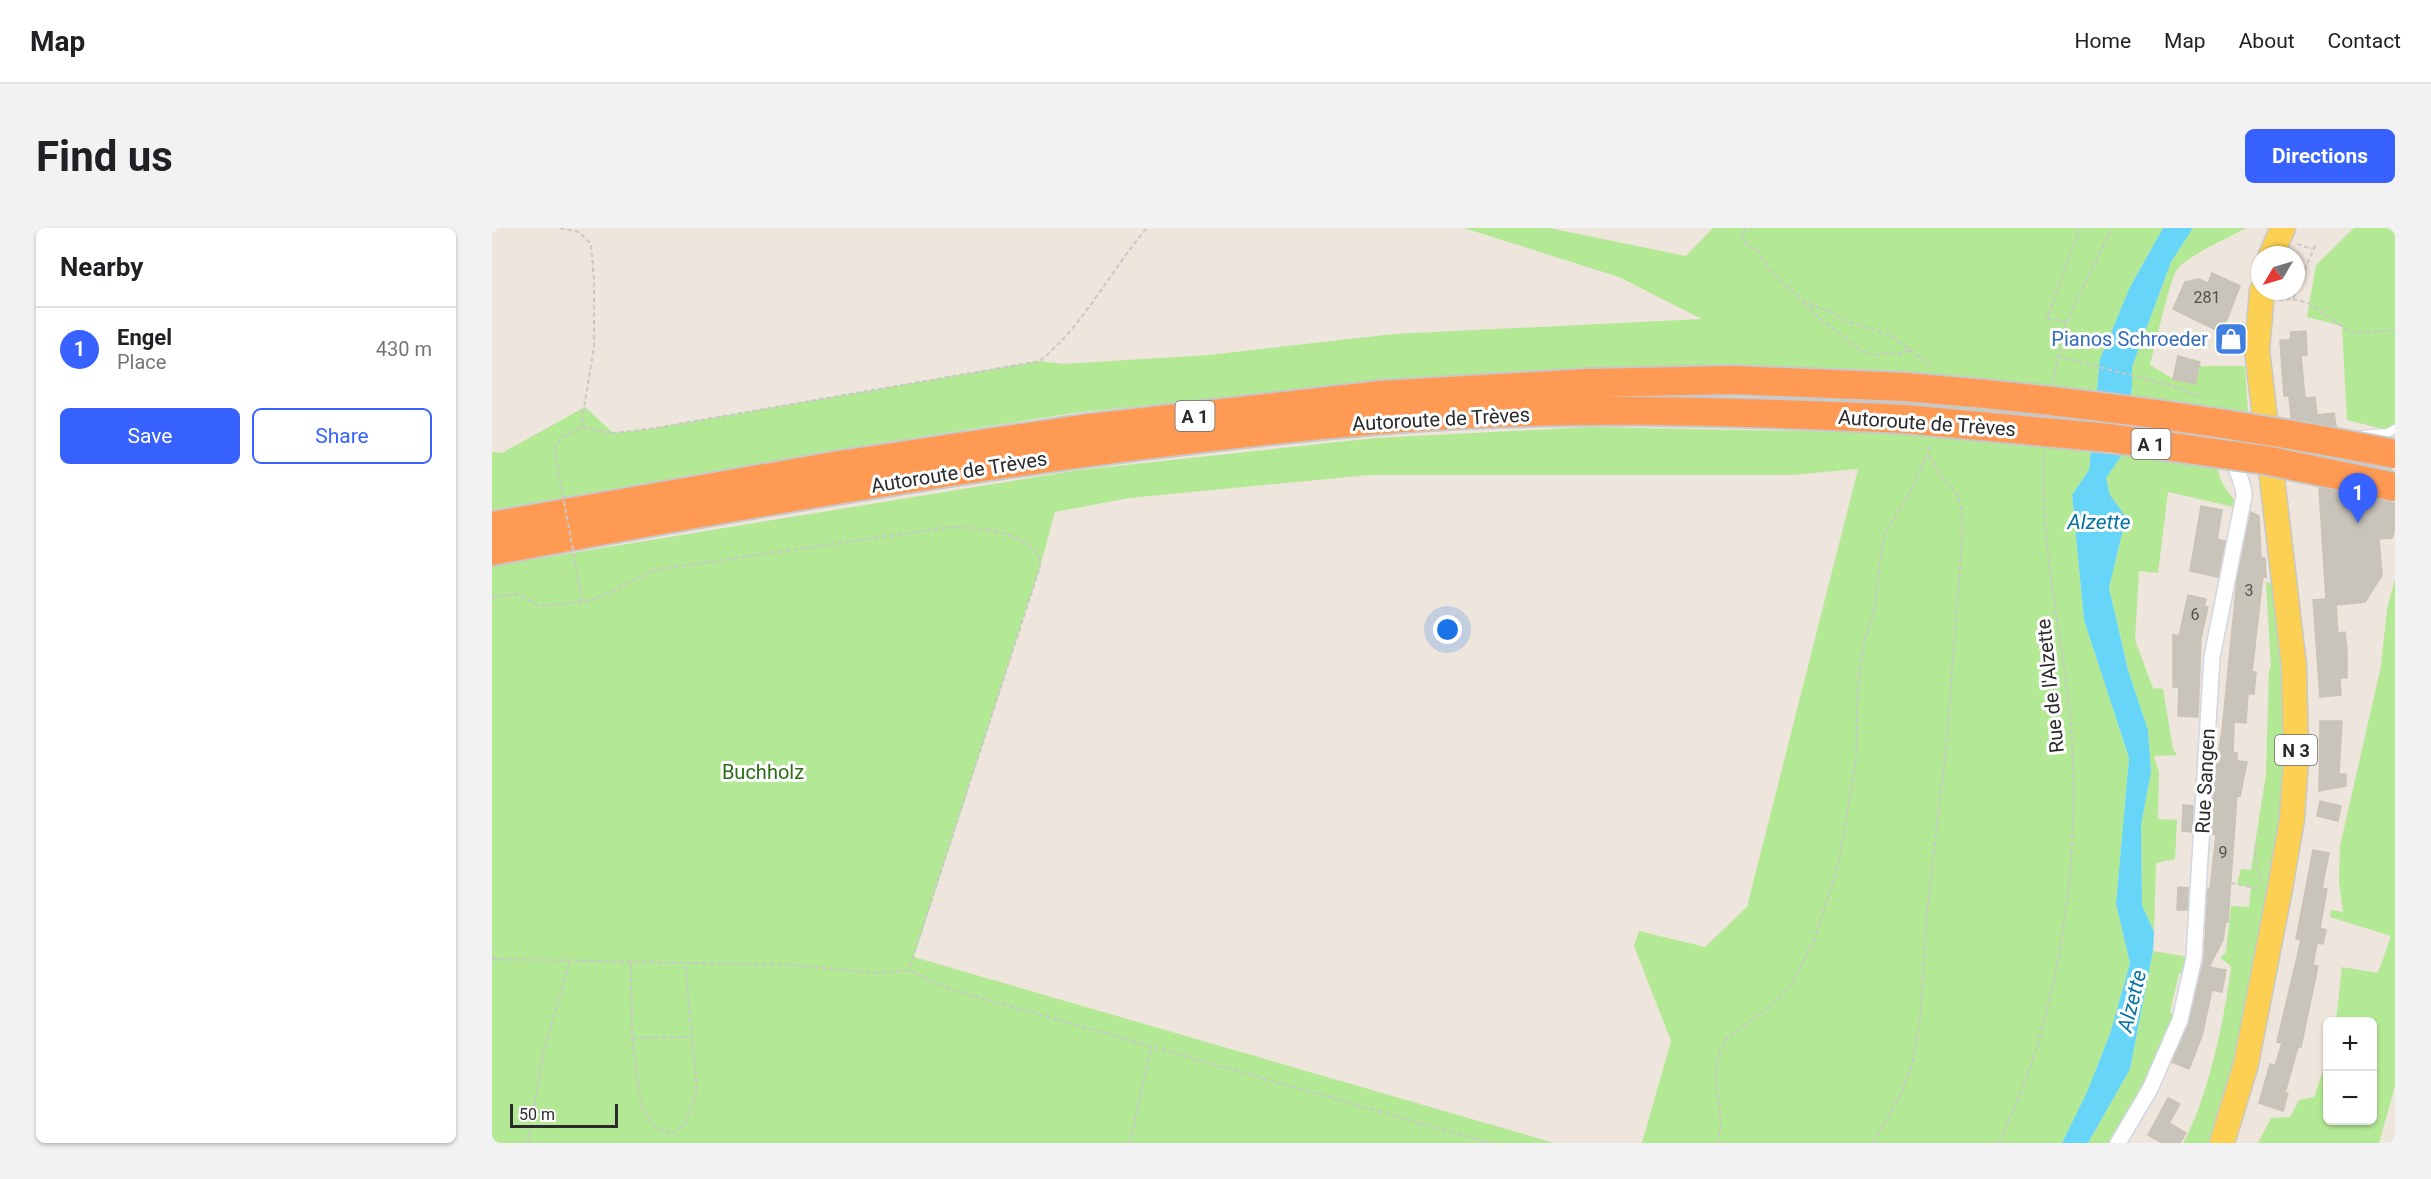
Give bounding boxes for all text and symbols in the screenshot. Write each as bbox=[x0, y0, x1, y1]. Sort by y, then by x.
text: Map bbox=[30, 25, 85, 58]
text: Home bbox=[2075, 29, 2131, 53]
text: Map bbox=[2164, 29, 2206, 53]
text: About bbox=[2239, 29, 2295, 53]
text: Contact bbox=[2328, 29, 2401, 53]
button: Directions bbox=[2245, 129, 2395, 183]
text: Find us bbox=[36, 132, 173, 181]
north arrow bbox=[2251, 246, 2305, 300]
text: Nearby bbox=[60, 252, 143, 282]
house number: 281 bbox=[2194, 288, 2220, 307]
shop icon: Pianos Schroeder bbox=[2213, 321, 2249, 357]
text: Engel bbox=[117, 325, 172, 350]
place label: Pianos Schroeder bbox=[2051, 327, 2208, 351]
text: 1 bbox=[74, 337, 85, 361]
text: 430 m bbox=[376, 337, 432, 361]
text: Place bbox=[117, 350, 166, 374]
road number: A 1 bbox=[1176, 401, 1214, 431]
street label: Autoroute de Trèves bbox=[1351, 402, 1531, 436]
street label: Autoroute de Trèves bbox=[1837, 405, 2017, 441]
button: Save bbox=[60, 408, 240, 464]
button: Share bbox=[252, 408, 432, 464]
road number: A 1 bbox=[2132, 429, 2170, 459]
street label: Autoroute de Trèves bbox=[869, 446, 1049, 498]
pin: 1 bbox=[2338, 474, 2378, 523]
water label: Alzette bbox=[2066, 510, 2131, 534]
house number: 3 bbox=[2245, 581, 2254, 600]
house number: 6 bbox=[2191, 605, 2200, 624]
your location bbox=[1433, 615, 1462, 644]
street label: Rue de l'Alzette bbox=[2031, 618, 2069, 754]
street label: Rue Sangen bbox=[2190, 728, 2220, 834]
road number: N 3 bbox=[2275, 735, 2317, 765]
park label: Buchholz bbox=[722, 760, 804, 784]
house number: 9 bbox=[2219, 843, 2228, 862]
water label: Alzette bbox=[2112, 967, 2151, 1035]
map controls bbox=[2323, 1017, 2377, 1125]
button: + bbox=[2323, 1017, 2377, 1071]
button: − bbox=[2323, 1071, 2377, 1125]
scale bar bbox=[510, 1101, 618, 1128]
text: 50 m bbox=[519, 1105, 555, 1124]

